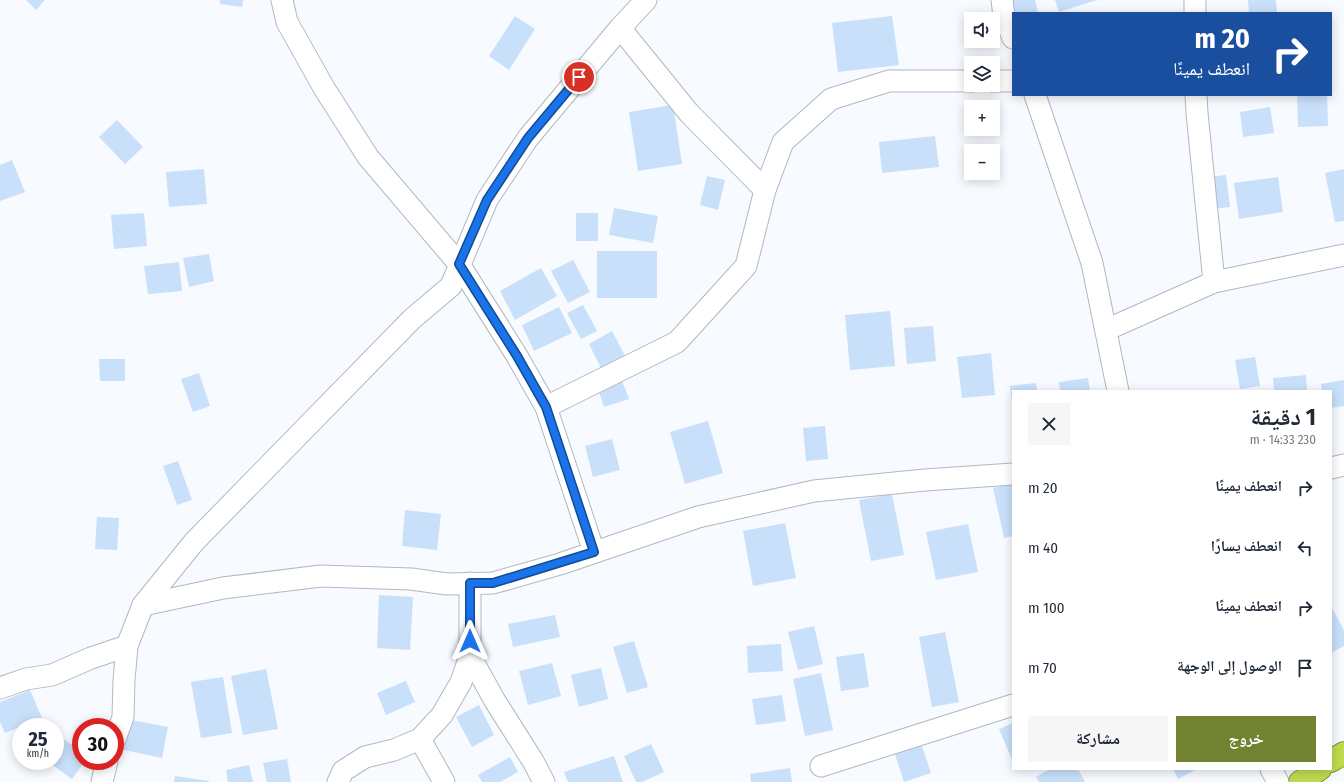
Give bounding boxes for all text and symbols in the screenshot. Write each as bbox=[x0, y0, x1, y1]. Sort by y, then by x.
map controls bbox=[964, 12, 1000, 180]
button: sound bbox=[964, 12, 1000, 48]
text: 20 m bbox=[1195, 22, 1250, 55]
icon: right bbox=[1264, 28, 1316, 80]
button: layers bbox=[964, 56, 1000, 92]
text: انعطف يمينًا bbox=[1173, 58, 1250, 80]
pin bbox=[562, 60, 596, 94]
icon: arrive bbox=[568, 66, 590, 88]
button: + bbox=[964, 100, 1000, 136]
button: − bbox=[964, 144, 1000, 180]
button: close bbox=[1028, 403, 1070, 445]
text: 1 دقيقة bbox=[1250, 403, 1316, 431]
text: 230 m · 14:33 bbox=[1250, 432, 1316, 447]
text: انعطف يمينًا bbox=[1215, 477, 1282, 495]
icon: right bbox=[1294, 477, 1316, 499]
text: 20 m bbox=[1028, 479, 1058, 497]
text: انعطف يسارًا bbox=[1211, 537, 1282, 555]
icon: left bbox=[1294, 537, 1316, 559]
text: 40 m bbox=[1028, 539, 1058, 557]
text: انعطف يمينًا bbox=[1215, 597, 1282, 615]
icon: right bbox=[1294, 597, 1316, 619]
text: 100 m bbox=[1028, 599, 1065, 617]
position arrow bbox=[449, 620, 491, 662]
text: الوصول إلى الوجهة bbox=[1177, 657, 1282, 675]
icon: arrive bbox=[1294, 657, 1316, 679]
text: 70 m bbox=[1028, 659, 1057, 677]
button: مشاركة bbox=[1028, 716, 1168, 762]
button: خروج bbox=[1176, 716, 1316, 762]
speed limit sign: 30 bbox=[72, 718, 124, 770]
text: 25 bbox=[28, 727, 48, 751]
text: km/h bbox=[27, 748, 49, 760]

